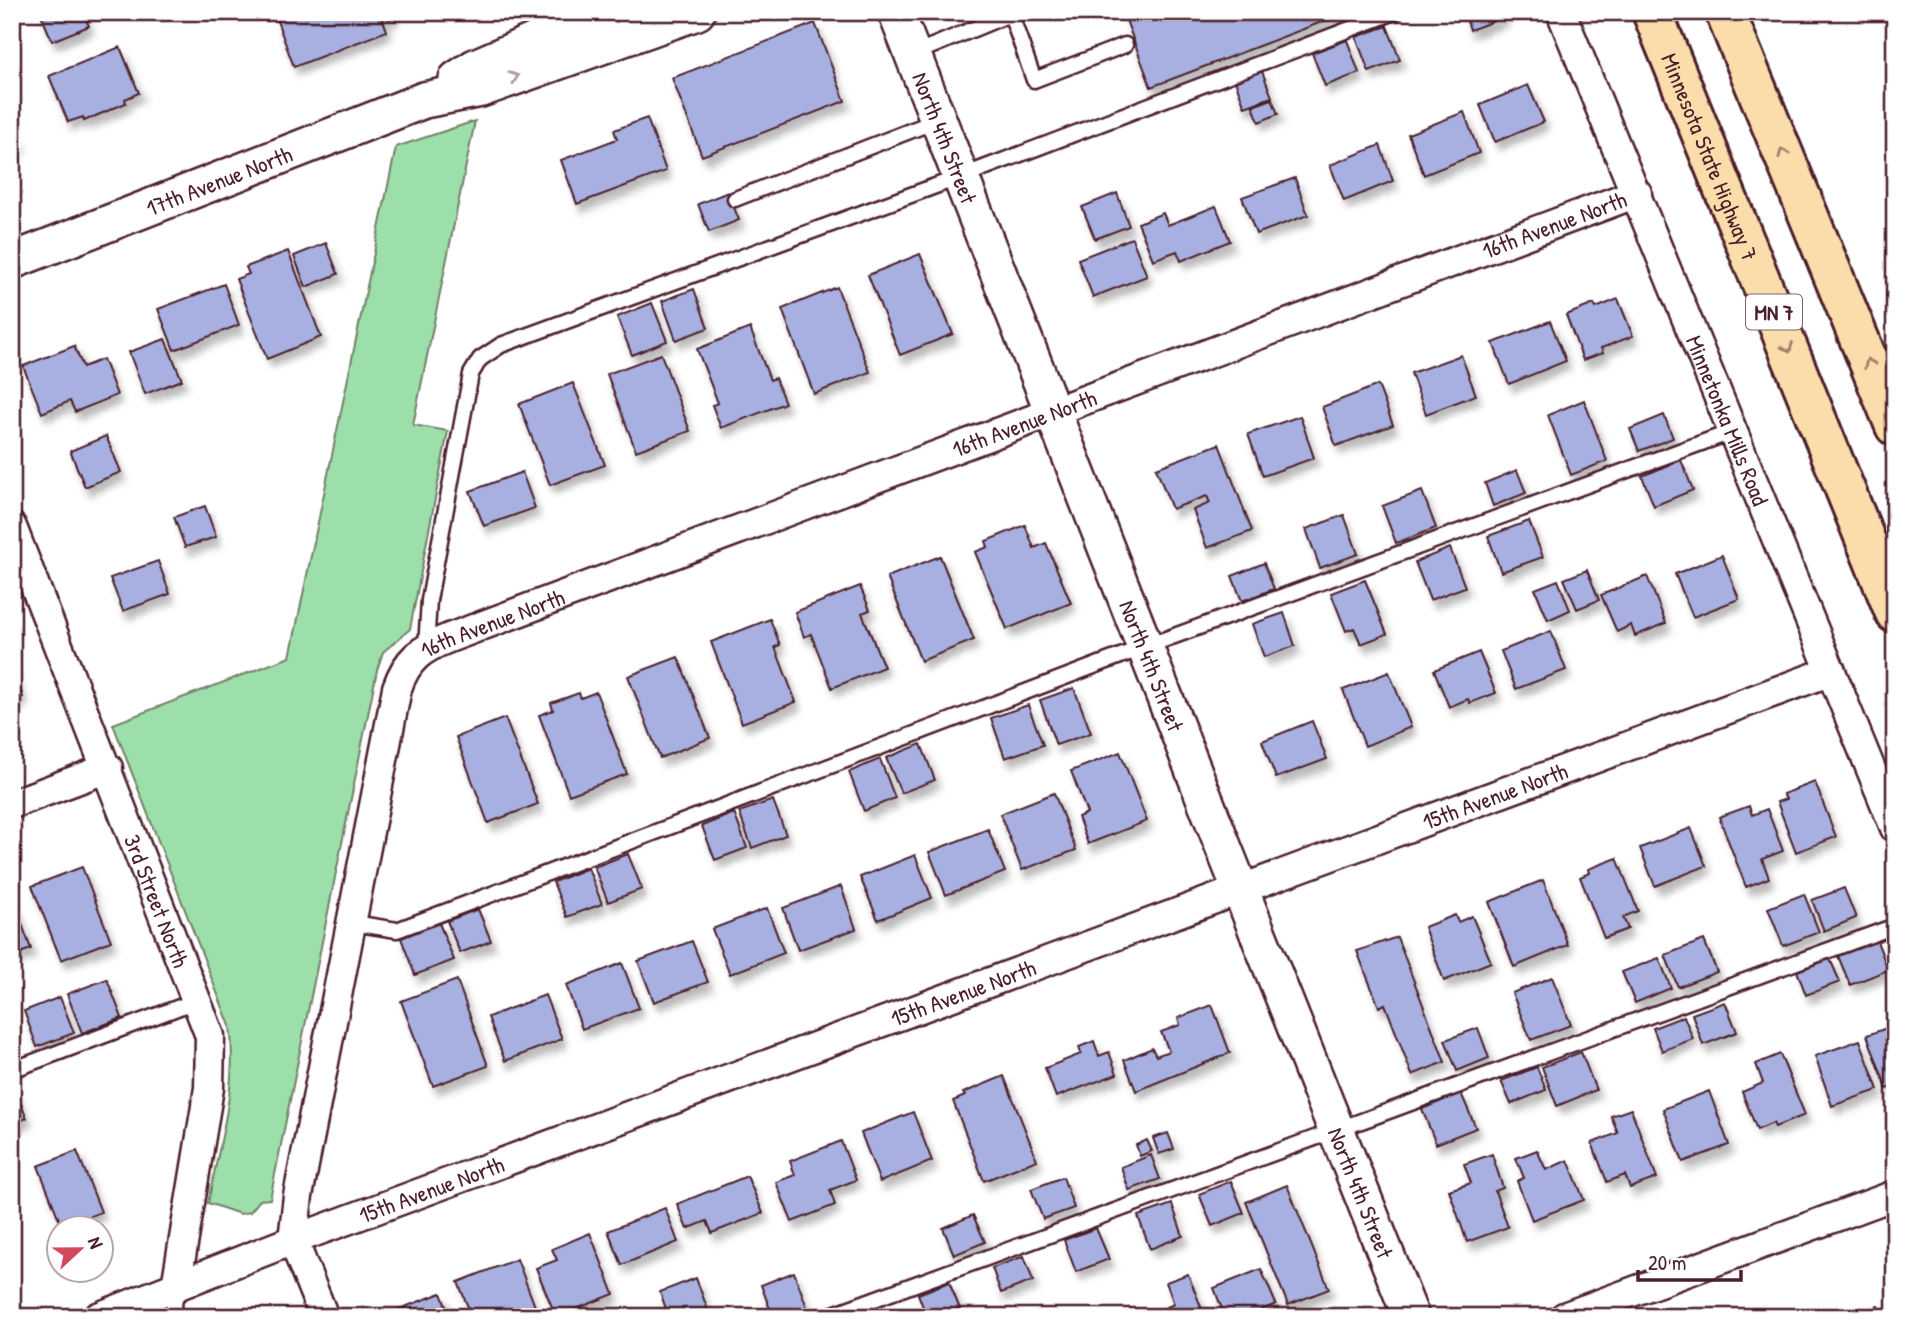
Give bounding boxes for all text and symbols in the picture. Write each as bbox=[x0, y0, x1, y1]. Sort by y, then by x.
street label: Minnesota State Highway 7 bbox=[1655, 48, 1766, 265]
street label: North 4th Street bbox=[906, 68, 985, 209]
one-way arrow bbox=[507, 72, 519, 86]
street label: 17th Avenue North bbox=[141, 138, 297, 223]
one-way arrow bbox=[1777, 147, 1791, 159]
street label: 16th Avenue North bbox=[1477, 183, 1631, 265]
road number: MN 7 bbox=[1746, 294, 1802, 330]
street label: Minnetonka Mills Road bbox=[1679, 331, 1777, 510]
one-way arrow bbox=[1780, 341, 1794, 353]
one-way arrow bbox=[1863, 358, 1877, 371]
street label: 16th Avenue North bbox=[947, 381, 1101, 464]
street label: 16th Avenue North bbox=[414, 581, 569, 665]
street label: North 4th Street bbox=[1113, 595, 1192, 737]
street label: 15th Avenue North bbox=[1418, 754, 1572, 836]
street label: 3rd Street North bbox=[117, 830, 197, 972]
street label: 15th Avenue North bbox=[886, 951, 1040, 1033]
street label: North 4th Street bbox=[1321, 1123, 1402, 1264]
street label: 15th Avenue North bbox=[354, 1148, 508, 1230]
north arrow bbox=[46, 1214, 116, 1284]
text: N bbox=[82, 1233, 110, 1252]
scale bar bbox=[1638, 1238, 1741, 1282]
text: 20 m bbox=[1648, 1248, 1686, 1277]

